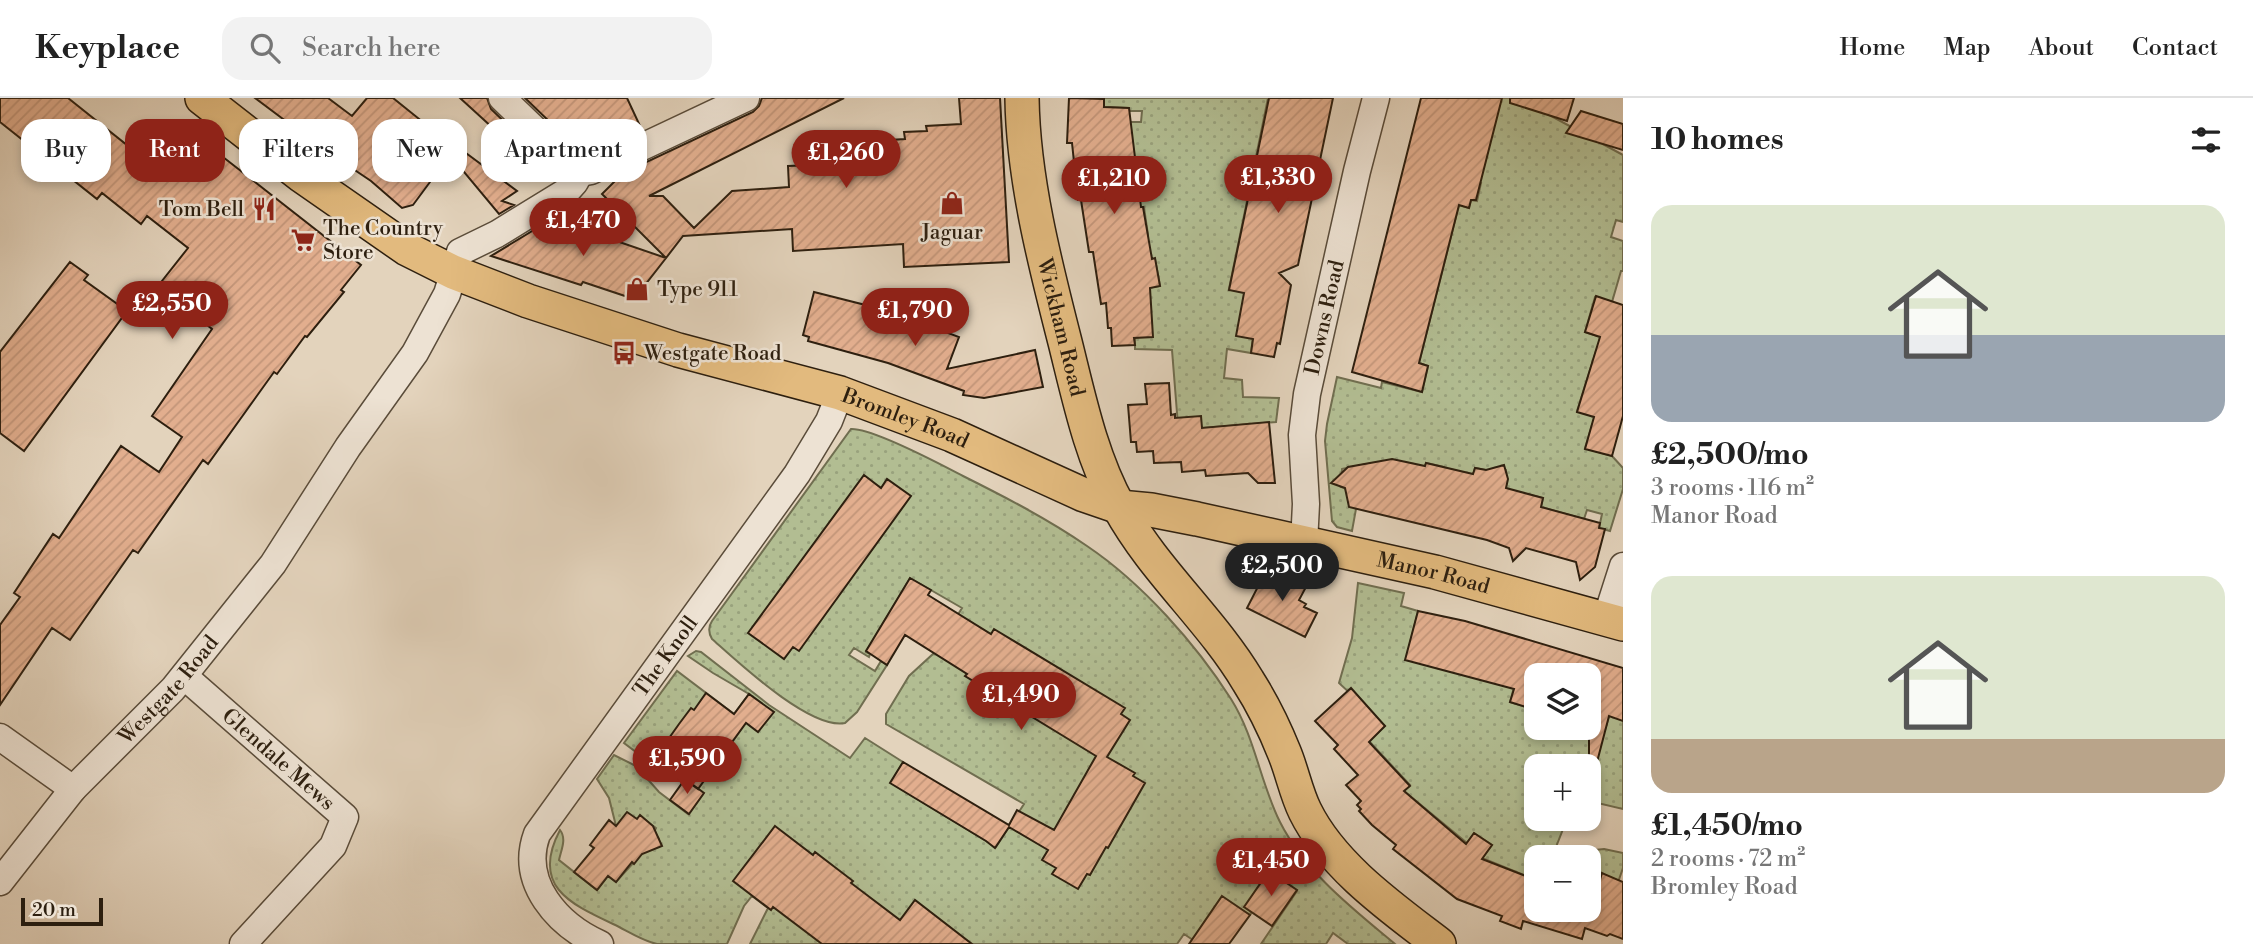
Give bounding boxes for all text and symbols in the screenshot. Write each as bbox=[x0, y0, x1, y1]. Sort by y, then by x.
search box bbox=[222, 17, 712, 80]
text: Keyplace bbox=[35, 28, 180, 69]
icon: search bbox=[246, 29, 284, 67]
text: Search here bbox=[302, 32, 441, 64]
text: Home bbox=[1840, 33, 1905, 63]
text: Map bbox=[1943, 33, 1991, 63]
text: About bbox=[2029, 33, 2094, 63]
text: Contact bbox=[2132, 33, 2218, 63]
chip: Buy bbox=[21, 119, 111, 182]
chip: Rent bbox=[125, 119, 225, 182]
chip: Filters bbox=[239, 119, 358, 182]
chip: New bbox=[372, 119, 467, 182]
chip: Apartment bbox=[481, 119, 647, 182]
text: 10 homes bbox=[1651, 121, 1784, 159]
icon: filters bbox=[2187, 121, 2225, 159]
pin: £1,260 bbox=[789, 130, 903, 190]
text: £1,260 bbox=[808, 139, 884, 167]
pin: £1,210 bbox=[1057, 156, 1171, 216]
pin: £1,330 bbox=[1221, 156, 1335, 215]
text: £1,330 bbox=[1240, 164, 1316, 192]
text: £1,210 bbox=[1078, 165, 1150, 193]
shop icon: Jaguar bbox=[938, 189, 966, 217]
restaurant icon: Tom Bell bbox=[250, 195, 278, 223]
place label: Tom Bell bbox=[159, 197, 244, 223]
pin: £1,470 bbox=[526, 198, 640, 258]
text: £1,470 bbox=[545, 207, 621, 235]
place label: The Country Store bbox=[323, 216, 444, 266]
place label: Jaguar bbox=[920, 220, 983, 246]
supermarket icon: The Country Store bbox=[289, 226, 317, 254]
icon: home bbox=[1875, 251, 2001, 377]
street label: Wickham Road bbox=[1031, 255, 1090, 399]
street label: Downs Road bbox=[1300, 258, 1351, 378]
shop icon: Type 911 bbox=[623, 275, 651, 303]
place label: Type 911 bbox=[657, 277, 738, 303]
pin: £2,550 bbox=[115, 282, 229, 341]
pin: £1,790 bbox=[858, 288, 972, 348]
text: £2,550 bbox=[132, 290, 212, 318]
text: £1,790 bbox=[877, 297, 953, 325]
bus stop icon: Westgate Road bbox=[610, 339, 638, 367]
place label: Westgate Road bbox=[643, 341, 782, 367]
street label: Bromley Road bbox=[837, 383, 973, 455]
text: £2,500/mo bbox=[1651, 436, 1809, 474]
text: 3 rooms · 116 m² bbox=[1651, 474, 1814, 502]
text: Manor Road bbox=[1651, 502, 1778, 530]
pin: £2,500 bbox=[1225, 544, 1339, 603]
street label: Manor Road bbox=[1374, 547, 1493, 601]
text: £2,500 bbox=[1241, 552, 1323, 580]
street label: The Knoll bbox=[628, 611, 704, 703]
icon: home bbox=[1875, 622, 2001, 748]
street label: Westgate Road bbox=[113, 631, 225, 751]
map controls bbox=[1524, 663, 1601, 922]
button: layers bbox=[1524, 663, 1601, 740]
pin: £1,490 bbox=[964, 672, 1078, 732]
text: £1,490 bbox=[982, 681, 1060, 709]
street label: Glendale Mews bbox=[216, 703, 340, 816]
pin: £1,590 bbox=[630, 736, 744, 796]
text: £1,590 bbox=[649, 745, 725, 773]
button: + bbox=[1524, 754, 1601, 831]
text: £1,450/mo bbox=[1651, 807, 1803, 845]
pin: £1,450 bbox=[1214, 838, 1328, 898]
button: − bbox=[1524, 845, 1601, 922]
text: 2 rooms · 72 m² bbox=[1651, 845, 1805, 873]
text: £1,450 bbox=[1232, 847, 1310, 875]
text: Bromley Road bbox=[1651, 873, 1798, 901]
scale bar bbox=[21, 895, 103, 927]
text: 20 m bbox=[32, 898, 76, 922]

